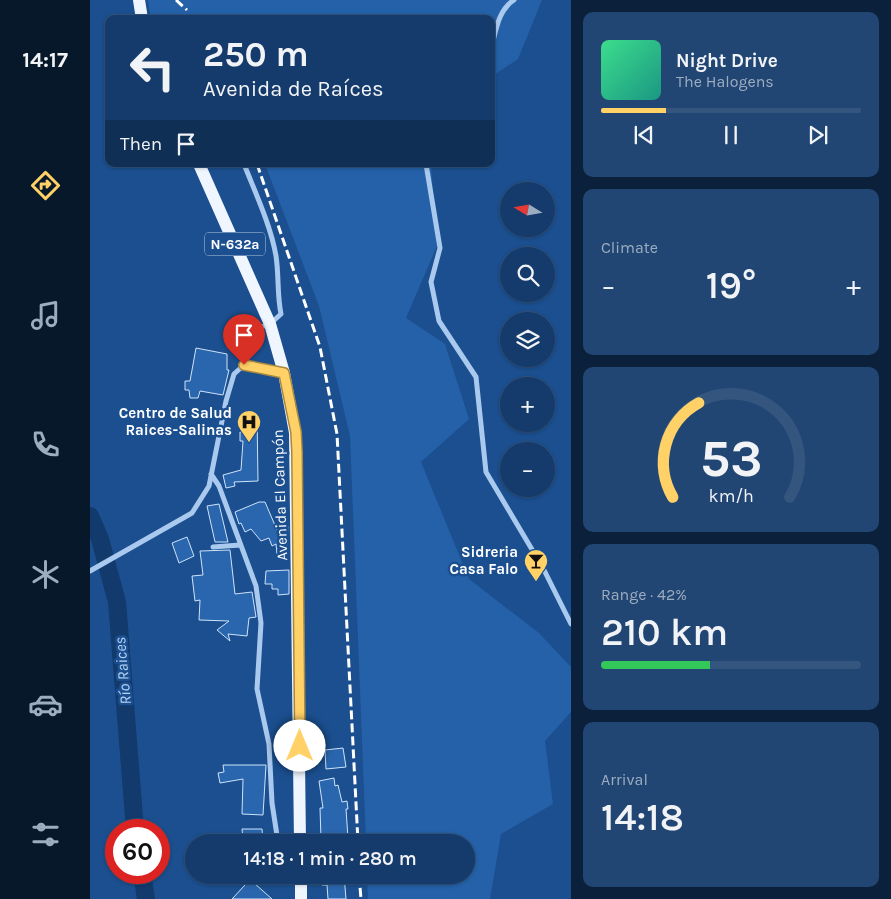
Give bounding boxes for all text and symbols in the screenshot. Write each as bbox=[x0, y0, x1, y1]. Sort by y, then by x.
text: 250 m bbox=[203, 34, 309, 75]
icon: left bbox=[120, 35, 185, 100]
text: 14:17 bbox=[22, 47, 68, 73]
text: Night Drive bbox=[676, 50, 778, 72]
text: The Halogens bbox=[676, 72, 774, 91]
text: Avenida de Raíces bbox=[203, 76, 384, 102]
icon: previous bbox=[630, 121, 658, 149]
icon: pause bbox=[717, 121, 745, 149]
icon: next bbox=[804, 121, 832, 149]
icon: arrive bbox=[172, 130, 200, 158]
text: Then bbox=[120, 133, 162, 155]
icon: directions bbox=[28, 168, 63, 203]
north arrow bbox=[500, 182, 555, 238]
map controls bbox=[500, 182, 555, 497]
road number: N-632a bbox=[205, 232, 265, 255]
text: Climate bbox=[601, 238, 658, 257]
button: search bbox=[500, 247, 555, 302]
text: 19° bbox=[706, 263, 756, 308]
text: − bbox=[601, 269, 616, 302]
text: + bbox=[846, 269, 861, 302]
icon: music bbox=[28, 298, 63, 333]
button: layers bbox=[500, 312, 555, 367]
pin bbox=[223, 314, 265, 365]
icon: arrive bbox=[230, 321, 258, 349]
button: + bbox=[500, 377, 555, 432]
place label: Centro de Salud Raices-Salinas bbox=[119, 404, 232, 439]
hospital icon: Centro de Salud Raices-Salinas bbox=[236, 409, 262, 443]
icon: phone bbox=[28, 427, 63, 462]
text: 53 bbox=[700, 428, 762, 489]
street label: Avenida El Campón bbox=[269, 429, 291, 561]
button: − bbox=[500, 442, 555, 497]
text: km/h bbox=[708, 486, 754, 507]
place label: Sidreria Casa Falo bbox=[450, 543, 518, 578]
bar icon: Sidreria Casa Falo bbox=[523, 548, 549, 582]
icon: climate bbox=[28, 557, 63, 592]
text: Range · 42% bbox=[601, 585, 687, 604]
text: 210 km bbox=[601, 610, 728, 655]
water label: Río Raices bbox=[110, 636, 135, 706]
icon: car bbox=[28, 687, 63, 722]
position arrow bbox=[273, 719, 325, 771]
text: Arrival bbox=[601, 770, 648, 789]
text: 14:18 bbox=[601, 795, 684, 840]
icon: filters bbox=[28, 817, 63, 852]
speed limit sign: 60 bbox=[105, 819, 170, 884]
text: 14:18 · 1 min · 280 m bbox=[243, 848, 417, 870]

